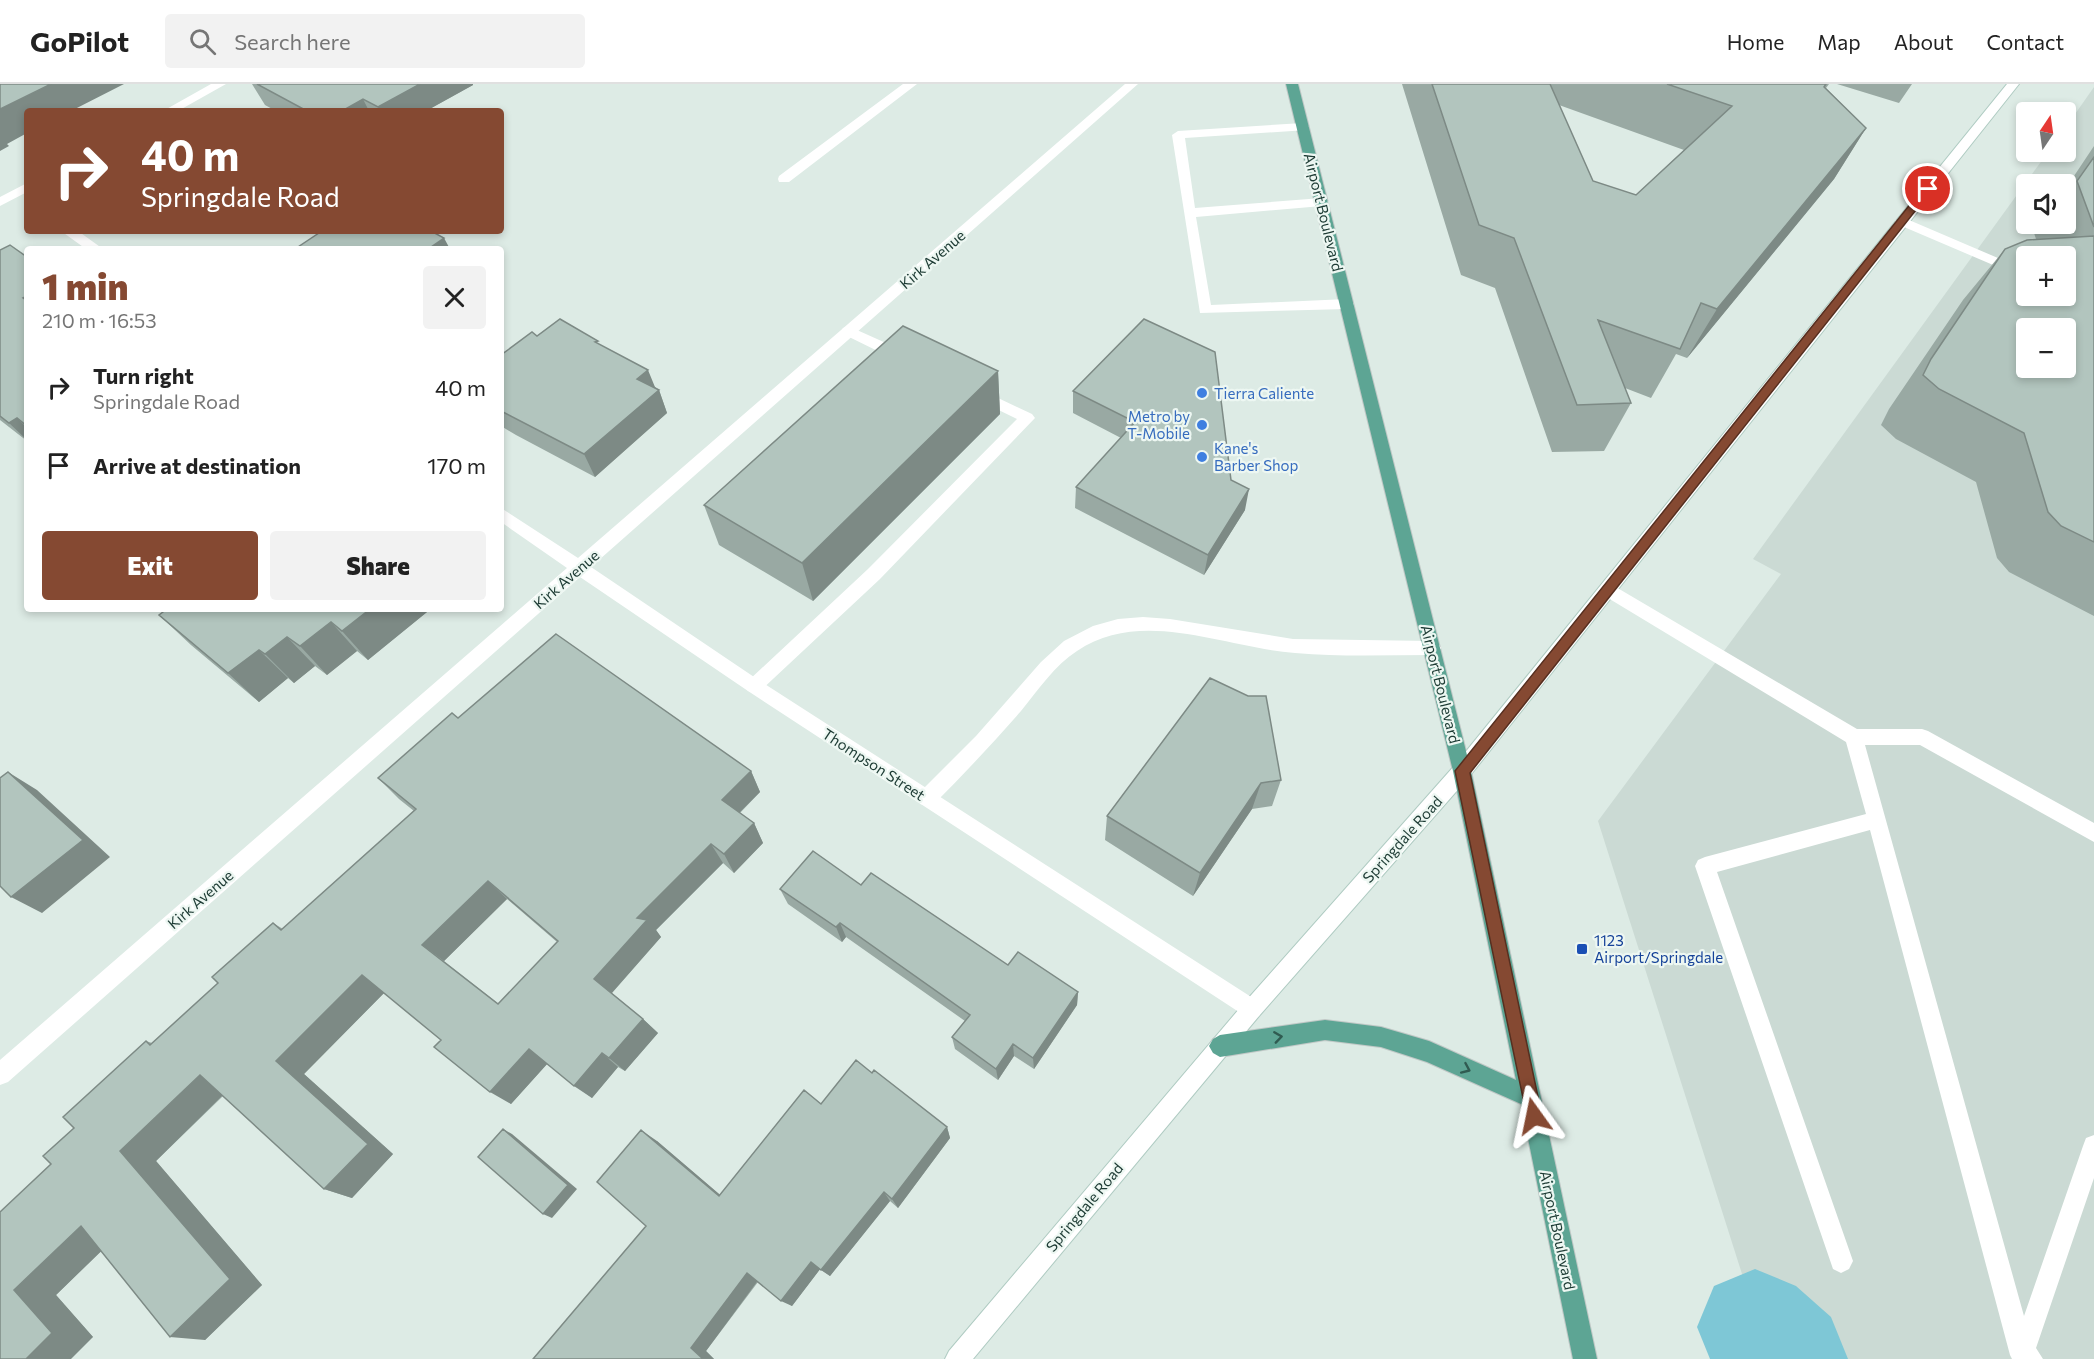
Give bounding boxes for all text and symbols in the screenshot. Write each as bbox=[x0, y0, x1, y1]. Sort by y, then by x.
search box bbox=[165, 14, 585, 68]
text: GoPilot bbox=[30, 24, 129, 58]
icon: search bbox=[186, 25, 219, 58]
text: Search here bbox=[234, 28, 351, 55]
text: Home bbox=[1727, 29, 1784, 54]
text: Map bbox=[1817, 29, 1861, 54]
text: About bbox=[1894, 29, 1953, 54]
text: Contact bbox=[1986, 29, 2064, 54]
north arrow bbox=[2016, 102, 2076, 162]
map controls bbox=[2016, 102, 2076, 378]
text: 40 m bbox=[141, 128, 239, 180]
icon: right bbox=[42, 132, 120, 210]
street label: Airport Boulevard bbox=[1301, 151, 1347, 273]
pin bbox=[1902, 163, 1953, 214]
icon: arrive bbox=[1911, 172, 1944, 205]
button: sound bbox=[2016, 174, 2076, 234]
text: Springdale Road bbox=[141, 180, 339, 213]
street label: Kirk Avenue bbox=[896, 226, 969, 292]
button: + bbox=[2016, 246, 2076, 306]
text: 1 min bbox=[42, 263, 128, 307]
button: close bbox=[423, 266, 486, 329]
text: 210 m · 16:53 bbox=[42, 308, 157, 332]
button: − bbox=[2016, 318, 2076, 378]
text: Turn right bbox=[93, 362, 194, 389]
icon: right bbox=[42, 371, 75, 404]
text: 40 m bbox=[435, 374, 486, 401]
place label: Tierra Caliente bbox=[1214, 384, 1314, 402]
marker: Tierra Caliente bbox=[1195, 386, 1209, 400]
text: Springdale Road bbox=[93, 389, 240, 413]
place label: Metro by T-Mobile bbox=[1127, 407, 1190, 442]
marker: Metro by T-Mobile bbox=[1195, 418, 1209, 432]
place label: Kane's Barber Shop bbox=[1214, 439, 1299, 474]
icon: arrive bbox=[42, 449, 75, 482]
marker: Kane's Barber Shop bbox=[1195, 450, 1209, 464]
text: Arrive at destination bbox=[93, 452, 301, 479]
text: 170 m bbox=[427, 452, 486, 479]
button: Exit bbox=[42, 531, 258, 600]
button: Share bbox=[270, 531, 486, 600]
street label: Kirk Avenue bbox=[530, 546, 603, 612]
street label: Airport Boulevard bbox=[1418, 623, 1464, 745]
street label: Thompson Street bbox=[819, 724, 929, 804]
street label: Springdale Road bbox=[1358, 792, 1446, 886]
street label: Kirk Avenue bbox=[164, 866, 237, 932]
place label: 1123 Airport/Springdale bbox=[1594, 931, 1723, 966]
marker: 1123 Airport/Springdale bbox=[1575, 942, 1589, 956]
one-way arrow bbox=[1273, 1032, 1283, 1044]
one-way arrow bbox=[1460, 1061, 1471, 1073]
position arrow bbox=[1502, 1084, 1566, 1148]
street label: Springdale Road bbox=[1042, 1159, 1126, 1255]
street label: Airport Boulevard bbox=[1537, 1169, 1579, 1291]

